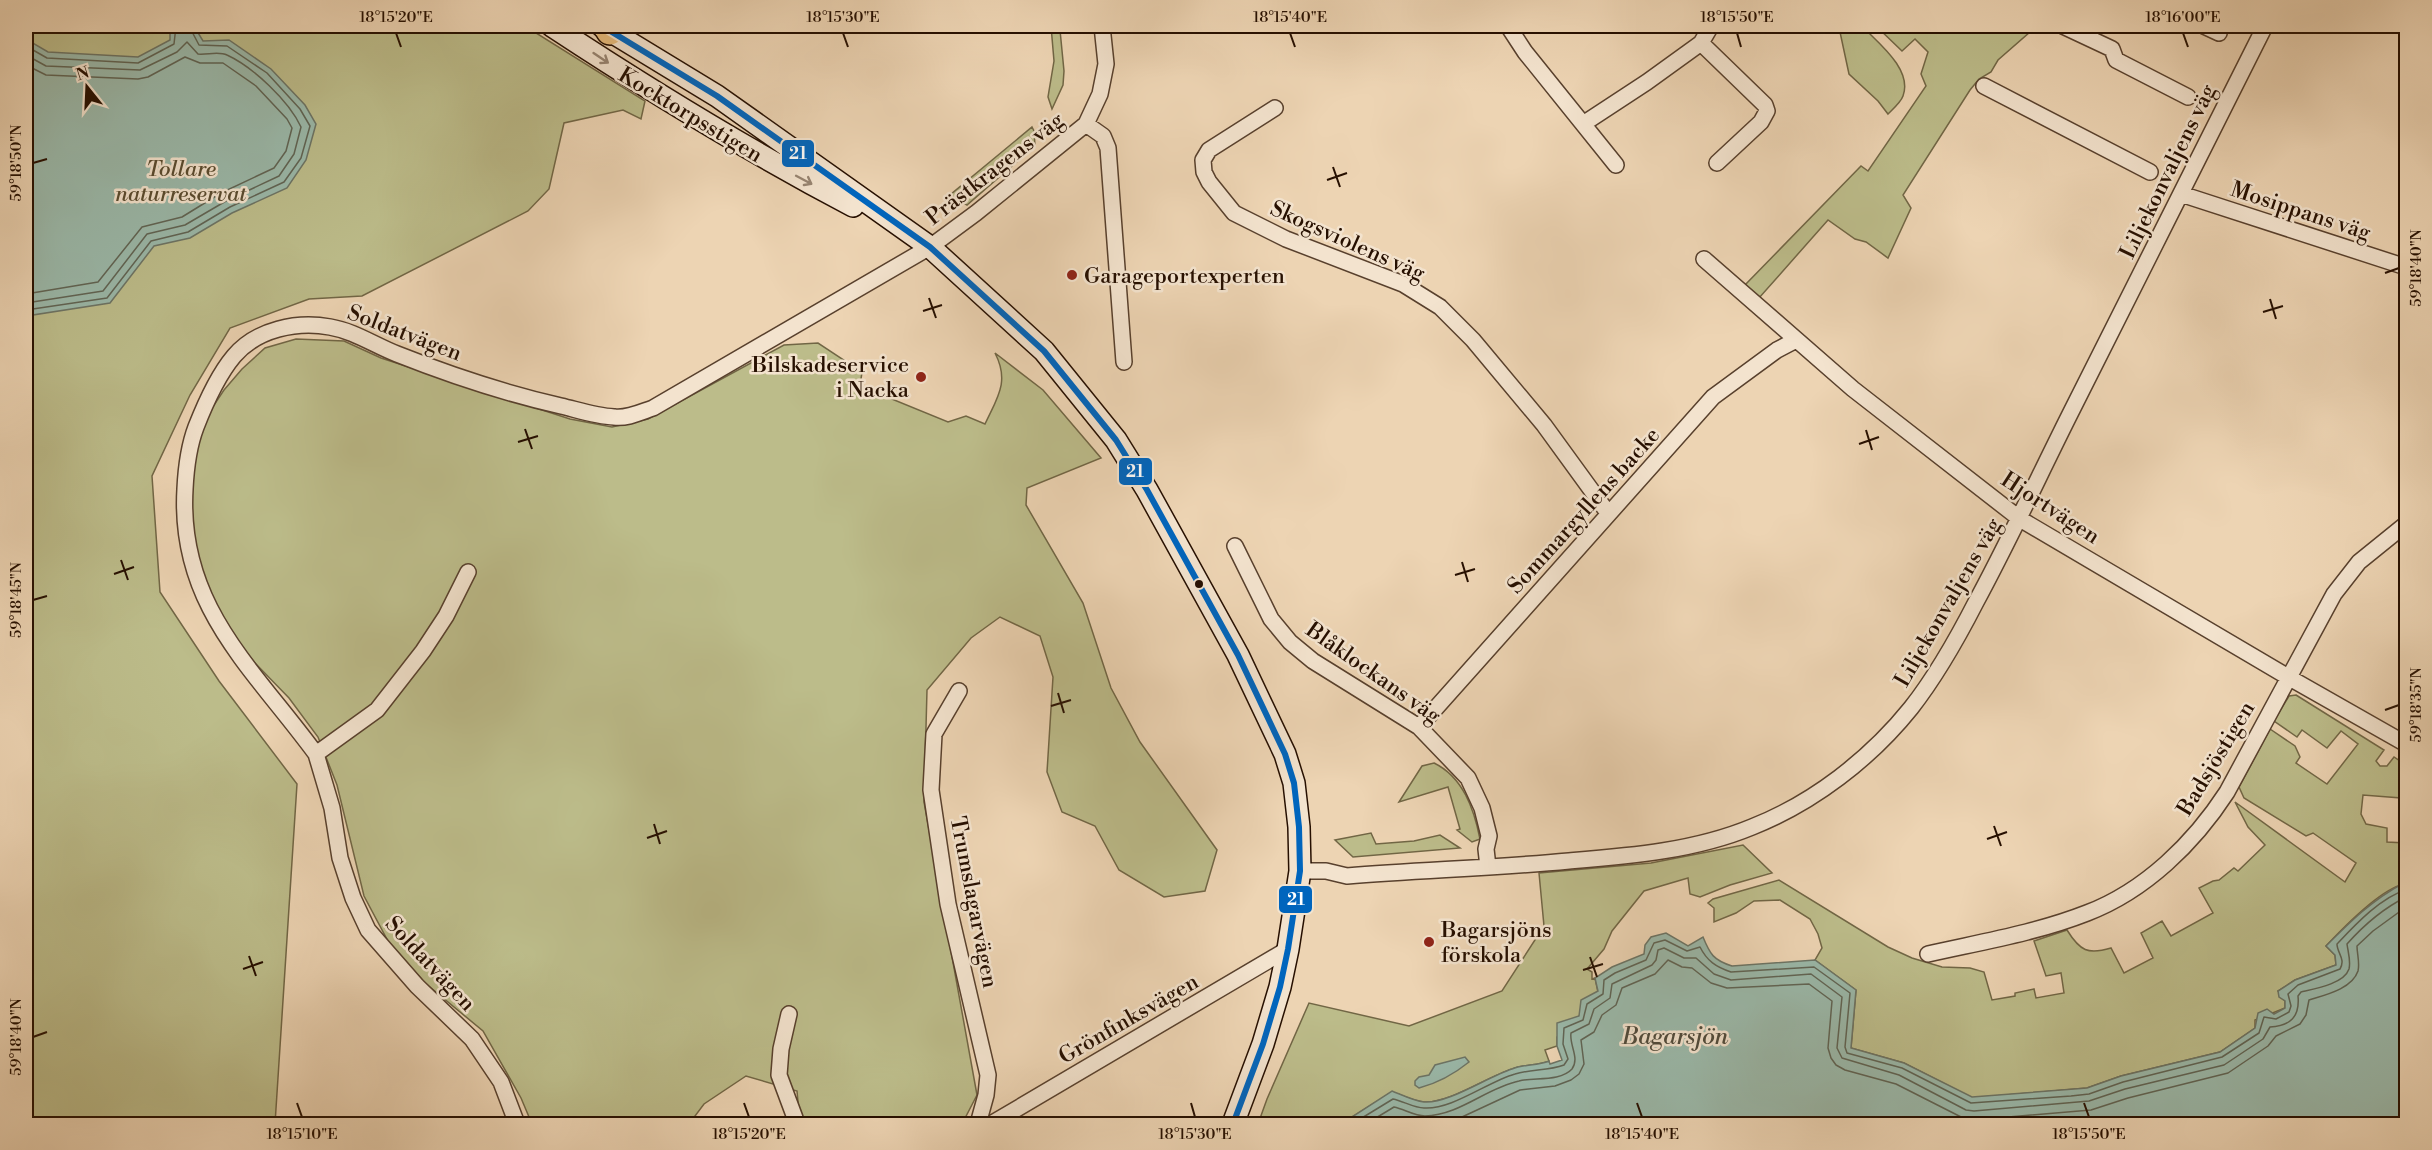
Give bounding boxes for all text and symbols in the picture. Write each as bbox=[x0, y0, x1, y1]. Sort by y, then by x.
text: 18°15'20"E bbox=[359, 8, 433, 27]
text: 18°15'30"E bbox=[806, 8, 880, 27]
text: 18°15'40"E bbox=[1253, 8, 1327, 27]
text: 18°15'50"E bbox=[1700, 8, 1774, 27]
text: 18°16'00"E bbox=[2145, 8, 2221, 27]
one-way arrow bbox=[592, 52, 608, 64]
north arrow bbox=[57, 57, 117, 117]
text: N bbox=[74, 62, 92, 85]
street label: Kocktorpsstigen bbox=[613, 62, 767, 169]
street label: Liljekonvaljens väg bbox=[2114, 79, 2223, 263]
street label: Prästkragens väg bbox=[920, 106, 1070, 232]
text: 59°18'50"N bbox=[7, 125, 26, 201]
line badge: 21 bbox=[781, 139, 815, 168]
text: 21 bbox=[789, 144, 807, 164]
park label: Tollare naturreservat bbox=[116, 156, 247, 208]
one-way arrow bbox=[794, 175, 812, 186]
street label: Mosippans väg bbox=[2227, 176, 2375, 247]
street label: Skogsviolens väg bbox=[1266, 195, 1430, 288]
text: 59°18'40"N bbox=[2407, 229, 2426, 307]
place label: Garageportexperten bbox=[1084, 263, 1285, 290]
marker: Garageportexperten bbox=[1065, 268, 1079, 282]
street label: Soldatvägen bbox=[343, 299, 465, 368]
place label: Bilskadeservice i Nacka bbox=[751, 352, 910, 404]
marker: Bilskadeservice i Nacka bbox=[914, 370, 928, 384]
street label: Sommargyllens backe bbox=[1502, 422, 1666, 600]
line badge: 21 bbox=[1118, 457, 1153, 486]
text: 21 bbox=[1126, 462, 1144, 482]
street label: Hjortvägen bbox=[1996, 466, 2105, 550]
street label: Liljekonvaljens väg bbox=[1889, 513, 2008, 692]
text: 59°18'45"N bbox=[7, 562, 26, 638]
unlabelled marker bbox=[1193, 578, 1205, 590]
street label: Blåklockans väg bbox=[1300, 616, 1446, 730]
text: 59°18'35"N bbox=[2407, 667, 2426, 743]
street label: Badsjöstigen bbox=[2171, 697, 2261, 822]
street label: Trumslagarvägen bbox=[944, 814, 1003, 990]
line badge: 21 bbox=[1278, 885, 1313, 914]
text: 21 bbox=[1287, 890, 1305, 910]
street label: Soldatvägen bbox=[379, 911, 481, 1017]
place label: Bagarsjöns förskola bbox=[1440, 917, 1552, 969]
marker: Bagarsjöns förskola bbox=[1422, 935, 1436, 949]
street label: Grönfinksvägen bbox=[1054, 968, 1204, 1070]
text: 59°18'40"N bbox=[7, 998, 26, 1076]
water label: Bagarsjön bbox=[1621, 1022, 1729, 1052]
text: 18°15'10"E bbox=[266, 1125, 338, 1144]
text: 18°15'20"E bbox=[712, 1125, 786, 1144]
text: 18°15'30"E bbox=[1158, 1125, 1232, 1144]
text: 18°15'40"E bbox=[1605, 1125, 1679, 1144]
text: 18°15'50"E bbox=[2052, 1125, 2126, 1144]

